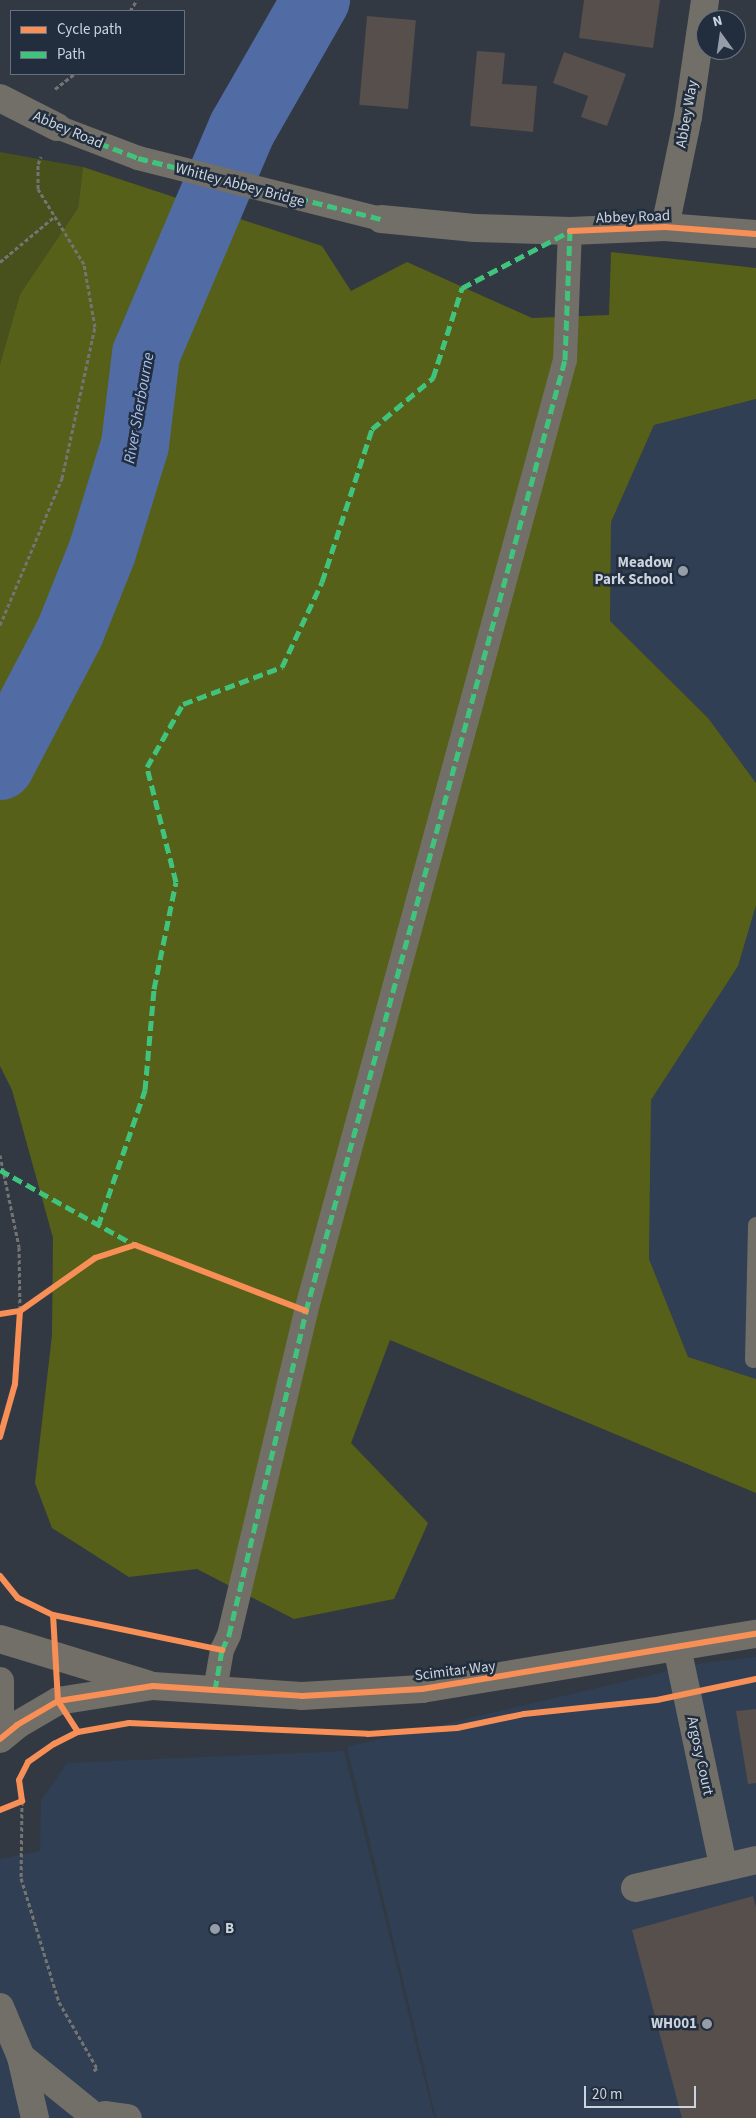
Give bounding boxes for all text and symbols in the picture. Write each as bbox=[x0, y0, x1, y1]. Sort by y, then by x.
legend bbox=[10, 10, 185, 75]
north arrow bbox=[696, 10, 746, 60]
text: N bbox=[711, 11, 725, 32]
text: Cycle path bbox=[57, 19, 122, 40]
text: Path bbox=[57, 44, 85, 65]
street label: Abbey Way bbox=[672, 79, 702, 149]
street label: Abbey Road bbox=[30, 107, 106, 153]
street label: Whitley Abbey Bridge bbox=[173, 159, 307, 211]
street label: Abbey Road bbox=[595, 207, 671, 227]
water label: River Sherbourne bbox=[120, 351, 158, 465]
place label: Meadow Park School bbox=[595, 553, 673, 588]
marker: Meadow Park School bbox=[677, 565, 689, 577]
street label: Scimitar Way bbox=[414, 1657, 496, 1685]
street label: Argosy Court bbox=[683, 1715, 717, 1797]
place label: B bbox=[225, 1920, 234, 1938]
marker: B bbox=[209, 1923, 221, 1935]
place label: WH001 bbox=[651, 2015, 697, 2033]
marker: WH001 bbox=[701, 2018, 713, 2030]
scale bar bbox=[586, 2076, 698, 2108]
text: 20 m bbox=[592, 2084, 622, 2105]

